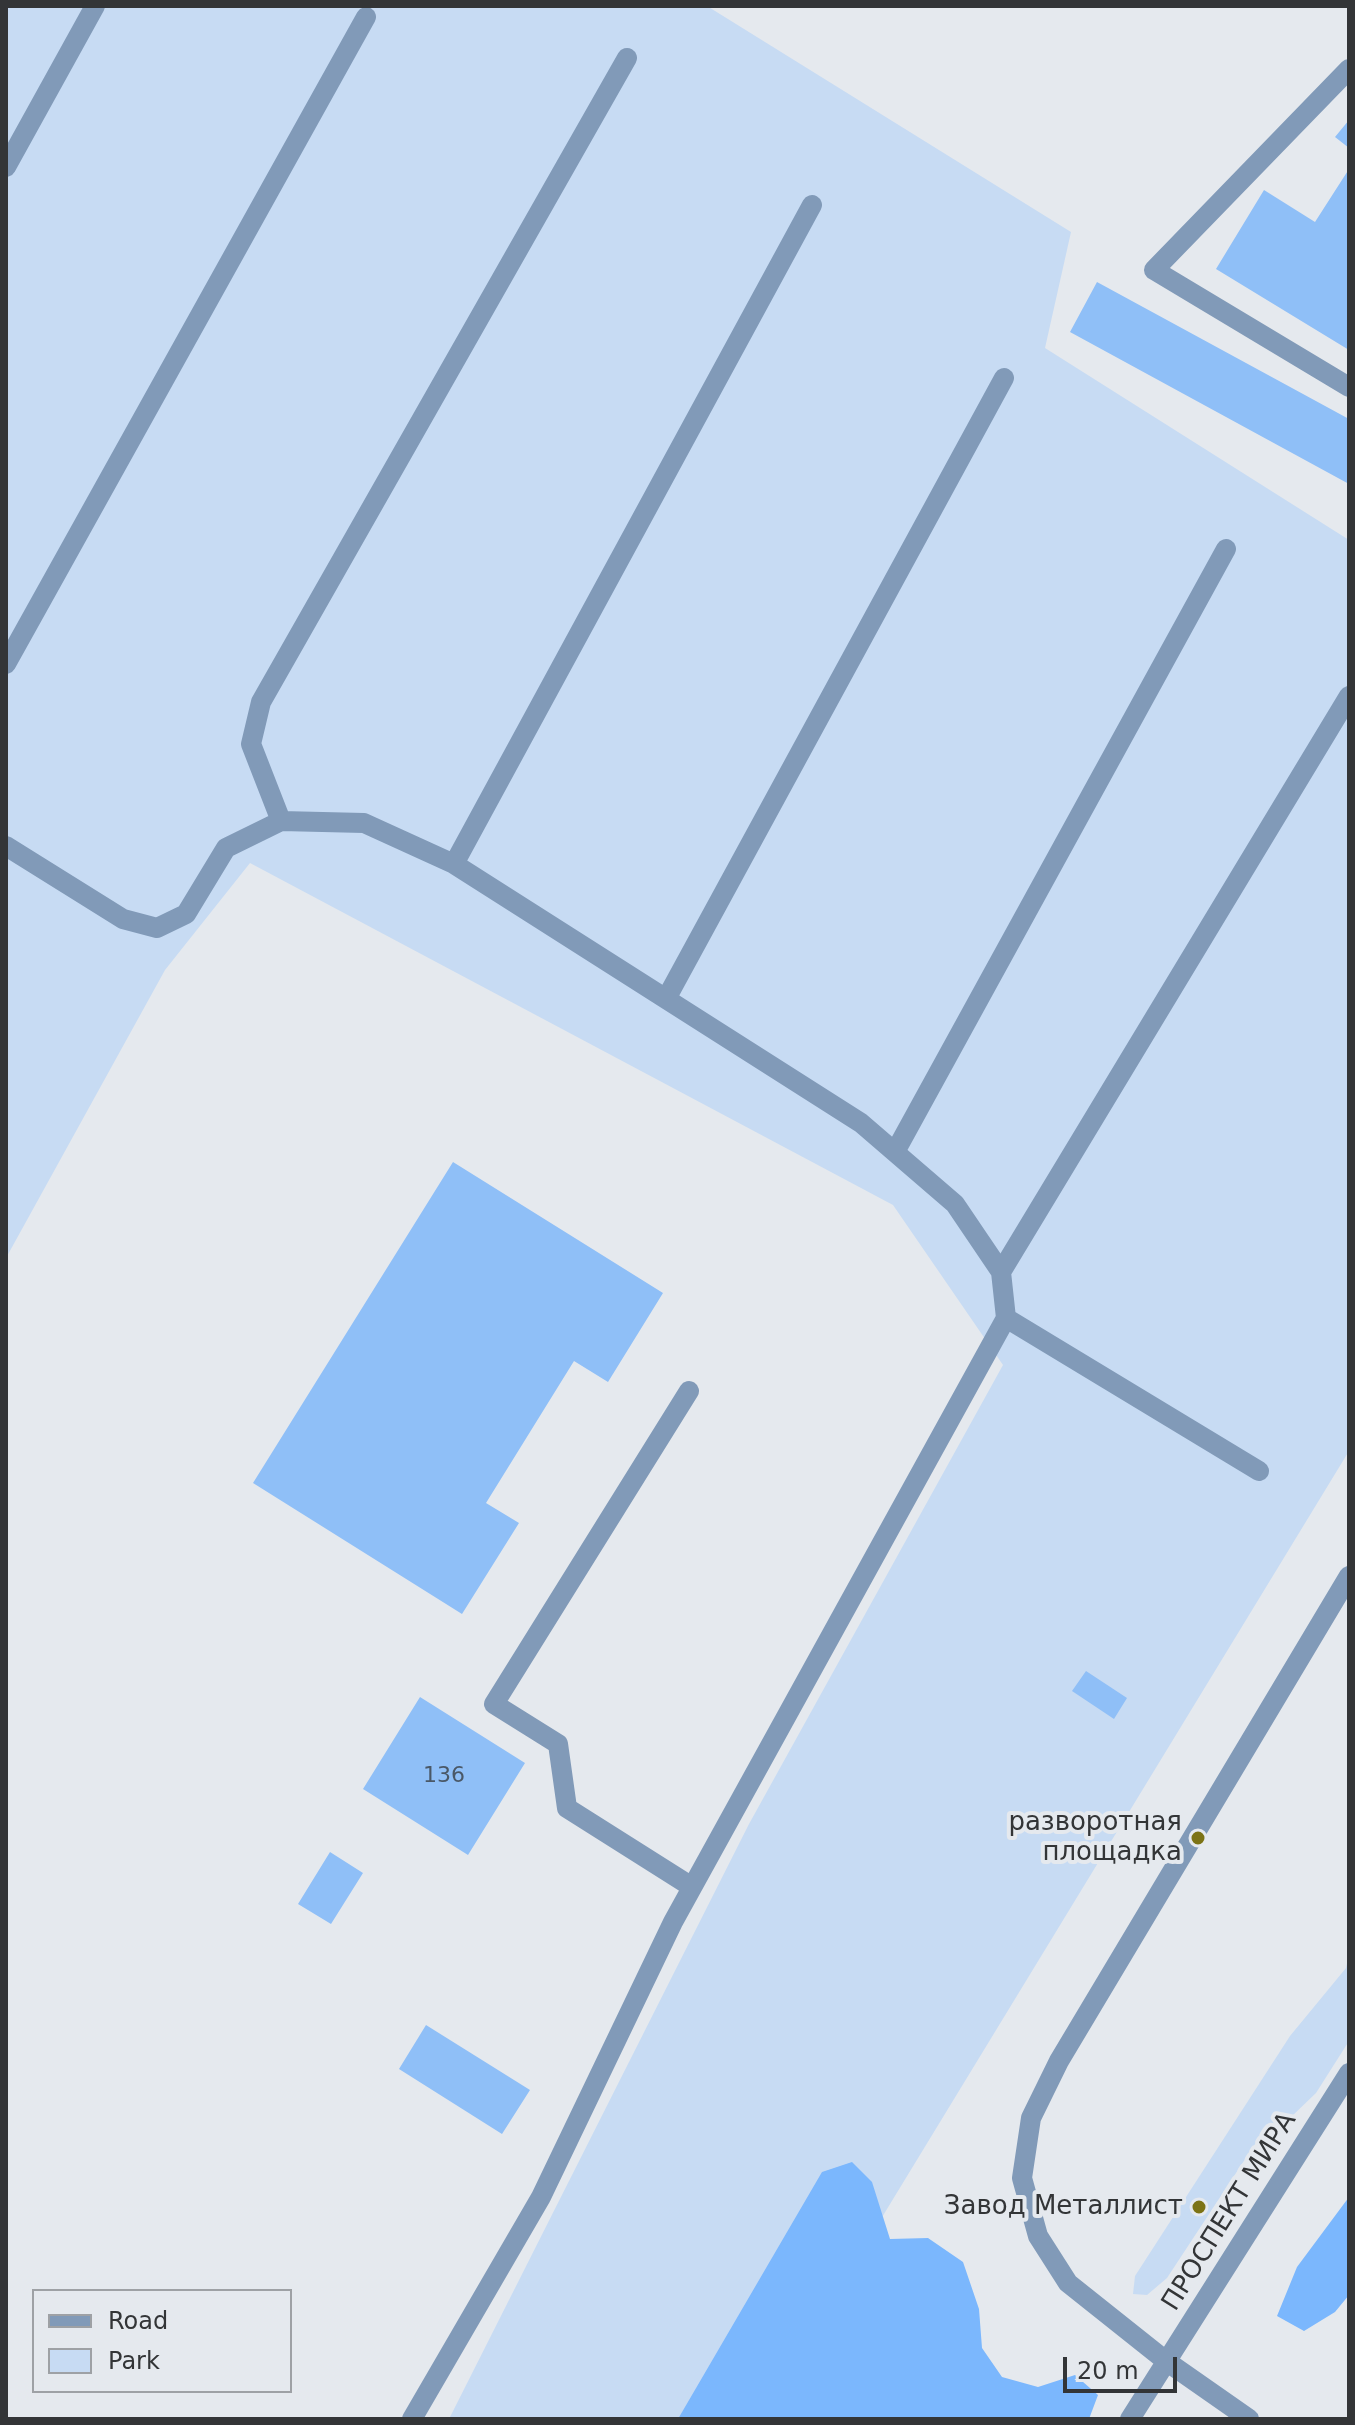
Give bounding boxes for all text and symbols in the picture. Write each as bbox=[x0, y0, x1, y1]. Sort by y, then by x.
house number: 136 bbox=[423, 1763, 465, 1789]
place label: разворотная площадка bbox=[1008, 1807, 1182, 1868]
marker: разворотная площадка bbox=[1189, 1829, 1207, 1847]
street label: ПРОСПЕКТ МИРА bbox=[1156, 2107, 1304, 2317]
place label: Завод Металлист bbox=[944, 2191, 1183, 2223]
marker: Завод Металлист bbox=[1190, 2198, 1208, 2216]
legend bbox=[32, 2289, 292, 2393]
text: Road bbox=[108, 2307, 168, 2335]
scale bar bbox=[1067, 2341, 1181, 2391]
text: Park bbox=[108, 2347, 160, 2375]
text: 20 m bbox=[1077, 2357, 1139, 2385]

